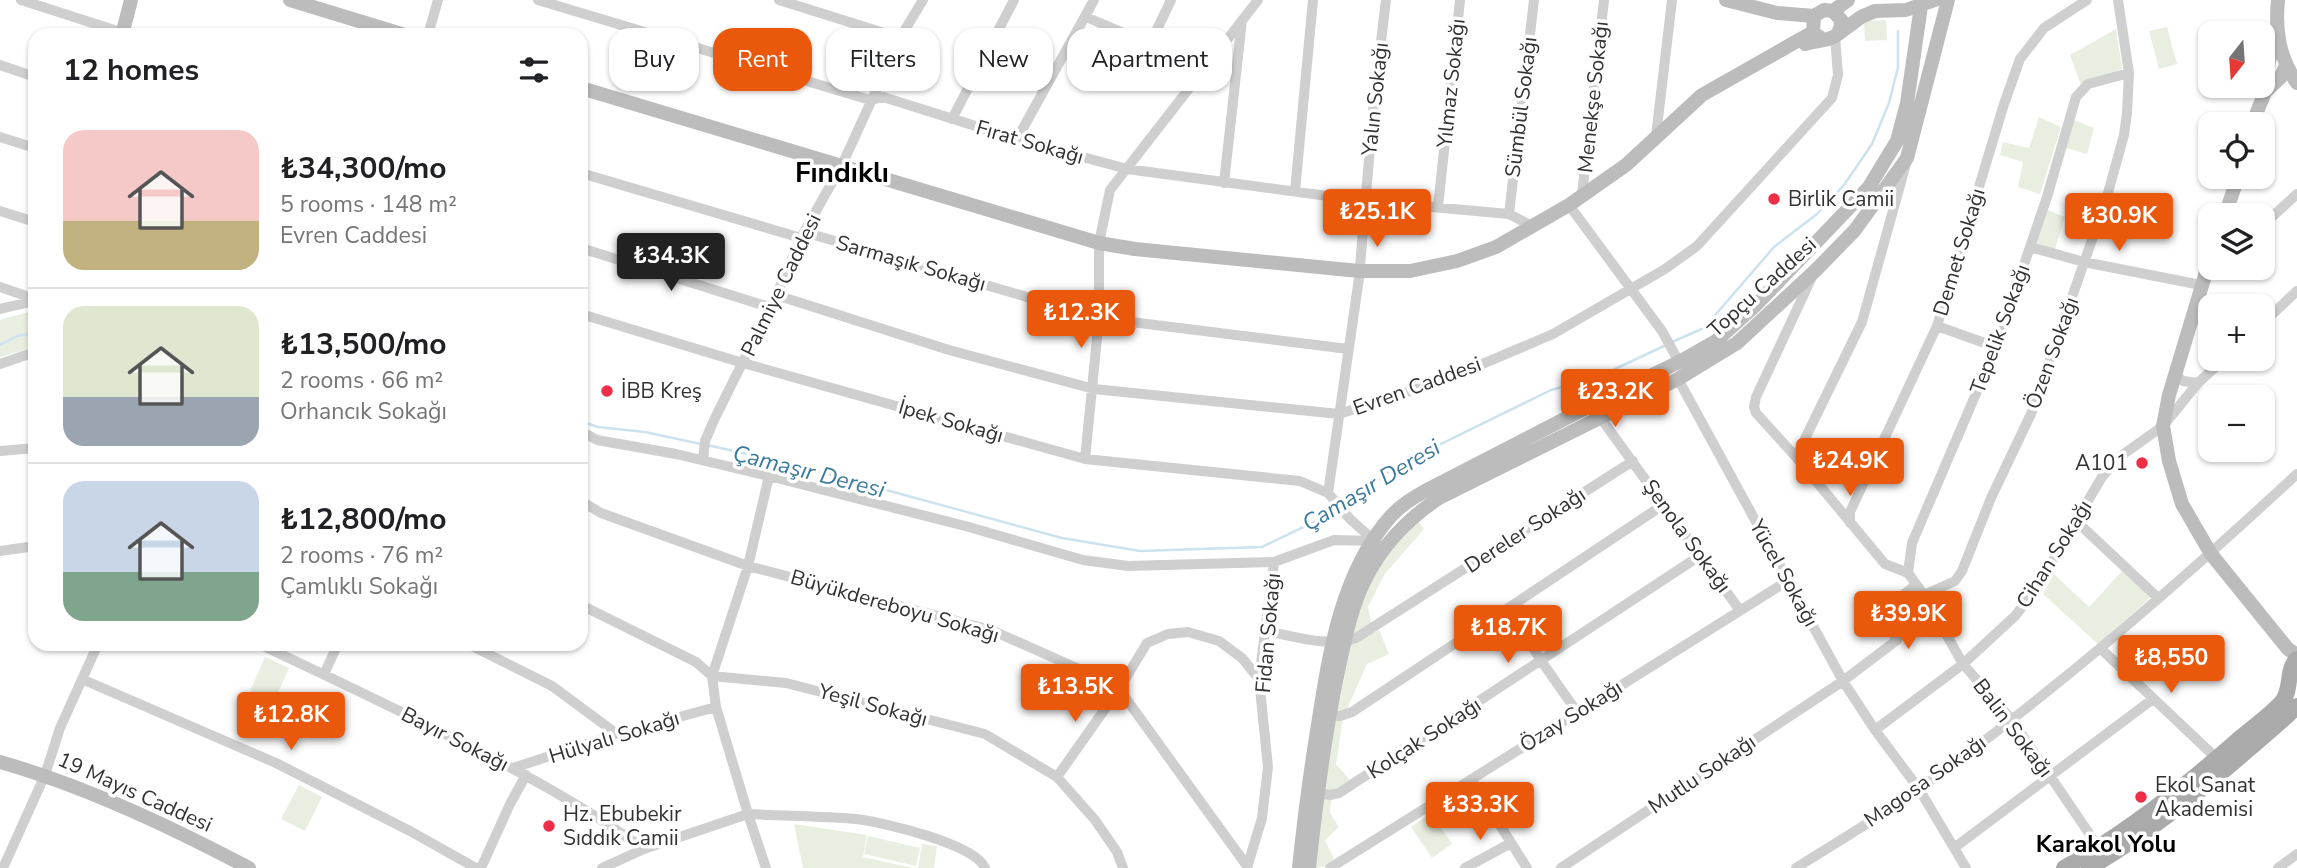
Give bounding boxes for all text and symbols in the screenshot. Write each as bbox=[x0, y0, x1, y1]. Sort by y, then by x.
street label: Yılmaz Sokağı bbox=[1430, 17, 1472, 150]
street label: Menekşe Sokağı bbox=[1571, 20, 1615, 174]
north arrow bbox=[2198, 21, 2275, 98]
map controls bbox=[2198, 21, 2275, 462]
chip: Buy bbox=[609, 28, 699, 91]
chip: Rent bbox=[713, 28, 812, 91]
chip: Filters bbox=[826, 28, 940, 91]
chip: New bbox=[954, 28, 1053, 91]
chip: Apartment bbox=[1067, 28, 1232, 91]
street label: Sümbül Sokağı bbox=[1498, 35, 1544, 179]
street label: Yalın Sokağı bbox=[1355, 41, 1395, 158]
text: 12 homes bbox=[63, 50, 199, 91]
icon: filters bbox=[515, 51, 553, 89]
button: locate bbox=[2198, 112, 2275, 189]
street label: Fırat Sokağı bbox=[973, 113, 1087, 171]
text: ₺34,300/mo bbox=[280, 148, 447, 189]
district label: Fındıklı bbox=[795, 154, 889, 192]
icon: home bbox=[119, 158, 203, 242]
place label: Birlik Camii bbox=[1788, 185, 1894, 213]
street label: Demet Sokağı bbox=[1926, 185, 1992, 319]
text: 5 rooms · 148 m² bbox=[280, 189, 457, 220]
pin: ₺25.1K bbox=[1320, 190, 1434, 249]
marker: Birlik Camii bbox=[1766, 191, 1782, 207]
pin: ₺30.9K bbox=[2062, 194, 2176, 253]
text: ₺25.1K bbox=[1339, 196, 1415, 227]
text: ₺30.9K bbox=[2081, 200, 2157, 231]
button: layers bbox=[2198, 203, 2275, 280]
street label: Palmiye Caddesi bbox=[734, 209, 828, 361]
text: Evren Caddesi bbox=[280, 220, 427, 251]
street label: Sarmaşık Sokağı bbox=[833, 228, 989, 298]
street label: Topçu Caddesi bbox=[1702, 231, 1822, 343]
pin: ₺34.3K bbox=[614, 233, 728, 293]
text: ₺34.3K bbox=[633, 240, 709, 271]
street label: Tepelik Sokağı bbox=[1964, 260, 2036, 398]
pin: ₺12.3K bbox=[1024, 290, 1138, 350]
street label: Özen Sokağı bbox=[2019, 293, 2085, 413]
button: + bbox=[2198, 294, 2275, 371]
text: ₺12.3K bbox=[1043, 297, 1119, 328]
text: ₺13,500/mo bbox=[280, 324, 447, 365]
icon: home bbox=[119, 334, 203, 418]
street label: Evren Caddesi bbox=[1349, 350, 1485, 422]
text: 2 rooms · 66 m² bbox=[280, 365, 443, 396]
pin: ₺23.2K bbox=[1558, 370, 1672, 429]
text: ₺23.2K bbox=[1577, 376, 1653, 407]
place label: İBB Kreş bbox=[621, 377, 702, 405]
marker: İBB Kreş bbox=[599, 383, 615, 399]
button: − bbox=[2198, 385, 2275, 462]
street label: İpek Sokağı bbox=[895, 393, 1007, 449]
text: Orhancık Sokağı bbox=[280, 396, 447, 427]
water label: Çamaşır Deresi bbox=[1297, 432, 1447, 539]
water label: Çamaşır Deresi bbox=[730, 438, 889, 506]
pin: ₺24.9K bbox=[1793, 438, 1907, 498]
text: ₺24.9K bbox=[1812, 445, 1888, 476]
place label: A101 bbox=[2075, 449, 2128, 477]
marker: A101 bbox=[2134, 455, 2150, 471]
street label: Şenola Sokağı bbox=[1636, 474, 1738, 598]
street label: Dereler Sokağı bbox=[1459, 480, 1591, 580]
street label: Cihan Sokağı bbox=[2010, 495, 2098, 613]
text: ₺12,800/mo bbox=[280, 499, 447, 540]
icon: home bbox=[119, 509, 203, 593]
street label: Yücel Sokağı bbox=[1743, 514, 1825, 632]
text: 2 rooms · 76 m² bbox=[280, 540, 443, 571]
street label: Büyükdereboyu Sokağı bbox=[787, 563, 1003, 649]
text: Çamlıklı Sokağı bbox=[280, 571, 438, 602]
street label: Fidan Sokağı bbox=[1249, 572, 1287, 694]
pin: ₺39.9K bbox=[1851, 592, 1965, 651]
text: ₺39.9K bbox=[1870, 598, 1946, 629]
pin: ₺18.7K bbox=[1451, 606, 1565, 665]
text: ₺18.7K bbox=[1470, 612, 1546, 643]
pin: ₺8,550 bbox=[2114, 636, 2228, 695]
text: ₺8,550 bbox=[2134, 642, 2208, 673]
pin: ₺13.5K bbox=[1018, 664, 1132, 724]
text: ₺13.5K bbox=[1037, 671, 1113, 702]
street label: Özay Sokağı bbox=[1514, 673, 1628, 759]
street label: Balin Sokağı bbox=[1967, 673, 2059, 783]
street label: Yeşil Sokağı bbox=[814, 677, 931, 733]
street label: Kolçak Sokağı bbox=[1362, 691, 1486, 785]
pin: ₺12.8K bbox=[234, 692, 348, 752]
text: ₺12.8K bbox=[253, 699, 329, 730]
street label: Bayır Sokağı bbox=[396, 700, 514, 778]
street label: Hülyalı Sokağı bbox=[545, 704, 683, 770]
street label: Mutlu Sokağı bbox=[1643, 728, 1761, 820]
street label: Magosa Sokağı bbox=[1858, 729, 1992, 833]
street label: 19 Mayıs Caddesi bbox=[53, 745, 217, 839]
place label: Ekol Sanat Akademisi bbox=[2155, 771, 2256, 823]
pin: ₺33.3K bbox=[1423, 782, 1537, 842]
text: ₺33.3K bbox=[1442, 789, 1518, 820]
marker: Ekol Sanat Akademisi bbox=[2133, 789, 2149, 805]
place label: Hz. Ebubekir Sıddık Camii bbox=[563, 800, 682, 852]
marker: Hz. Ebubekir Sıddık Camii bbox=[541, 818, 557, 834]
district label: Karakol Yolu bbox=[2036, 828, 2176, 860]

